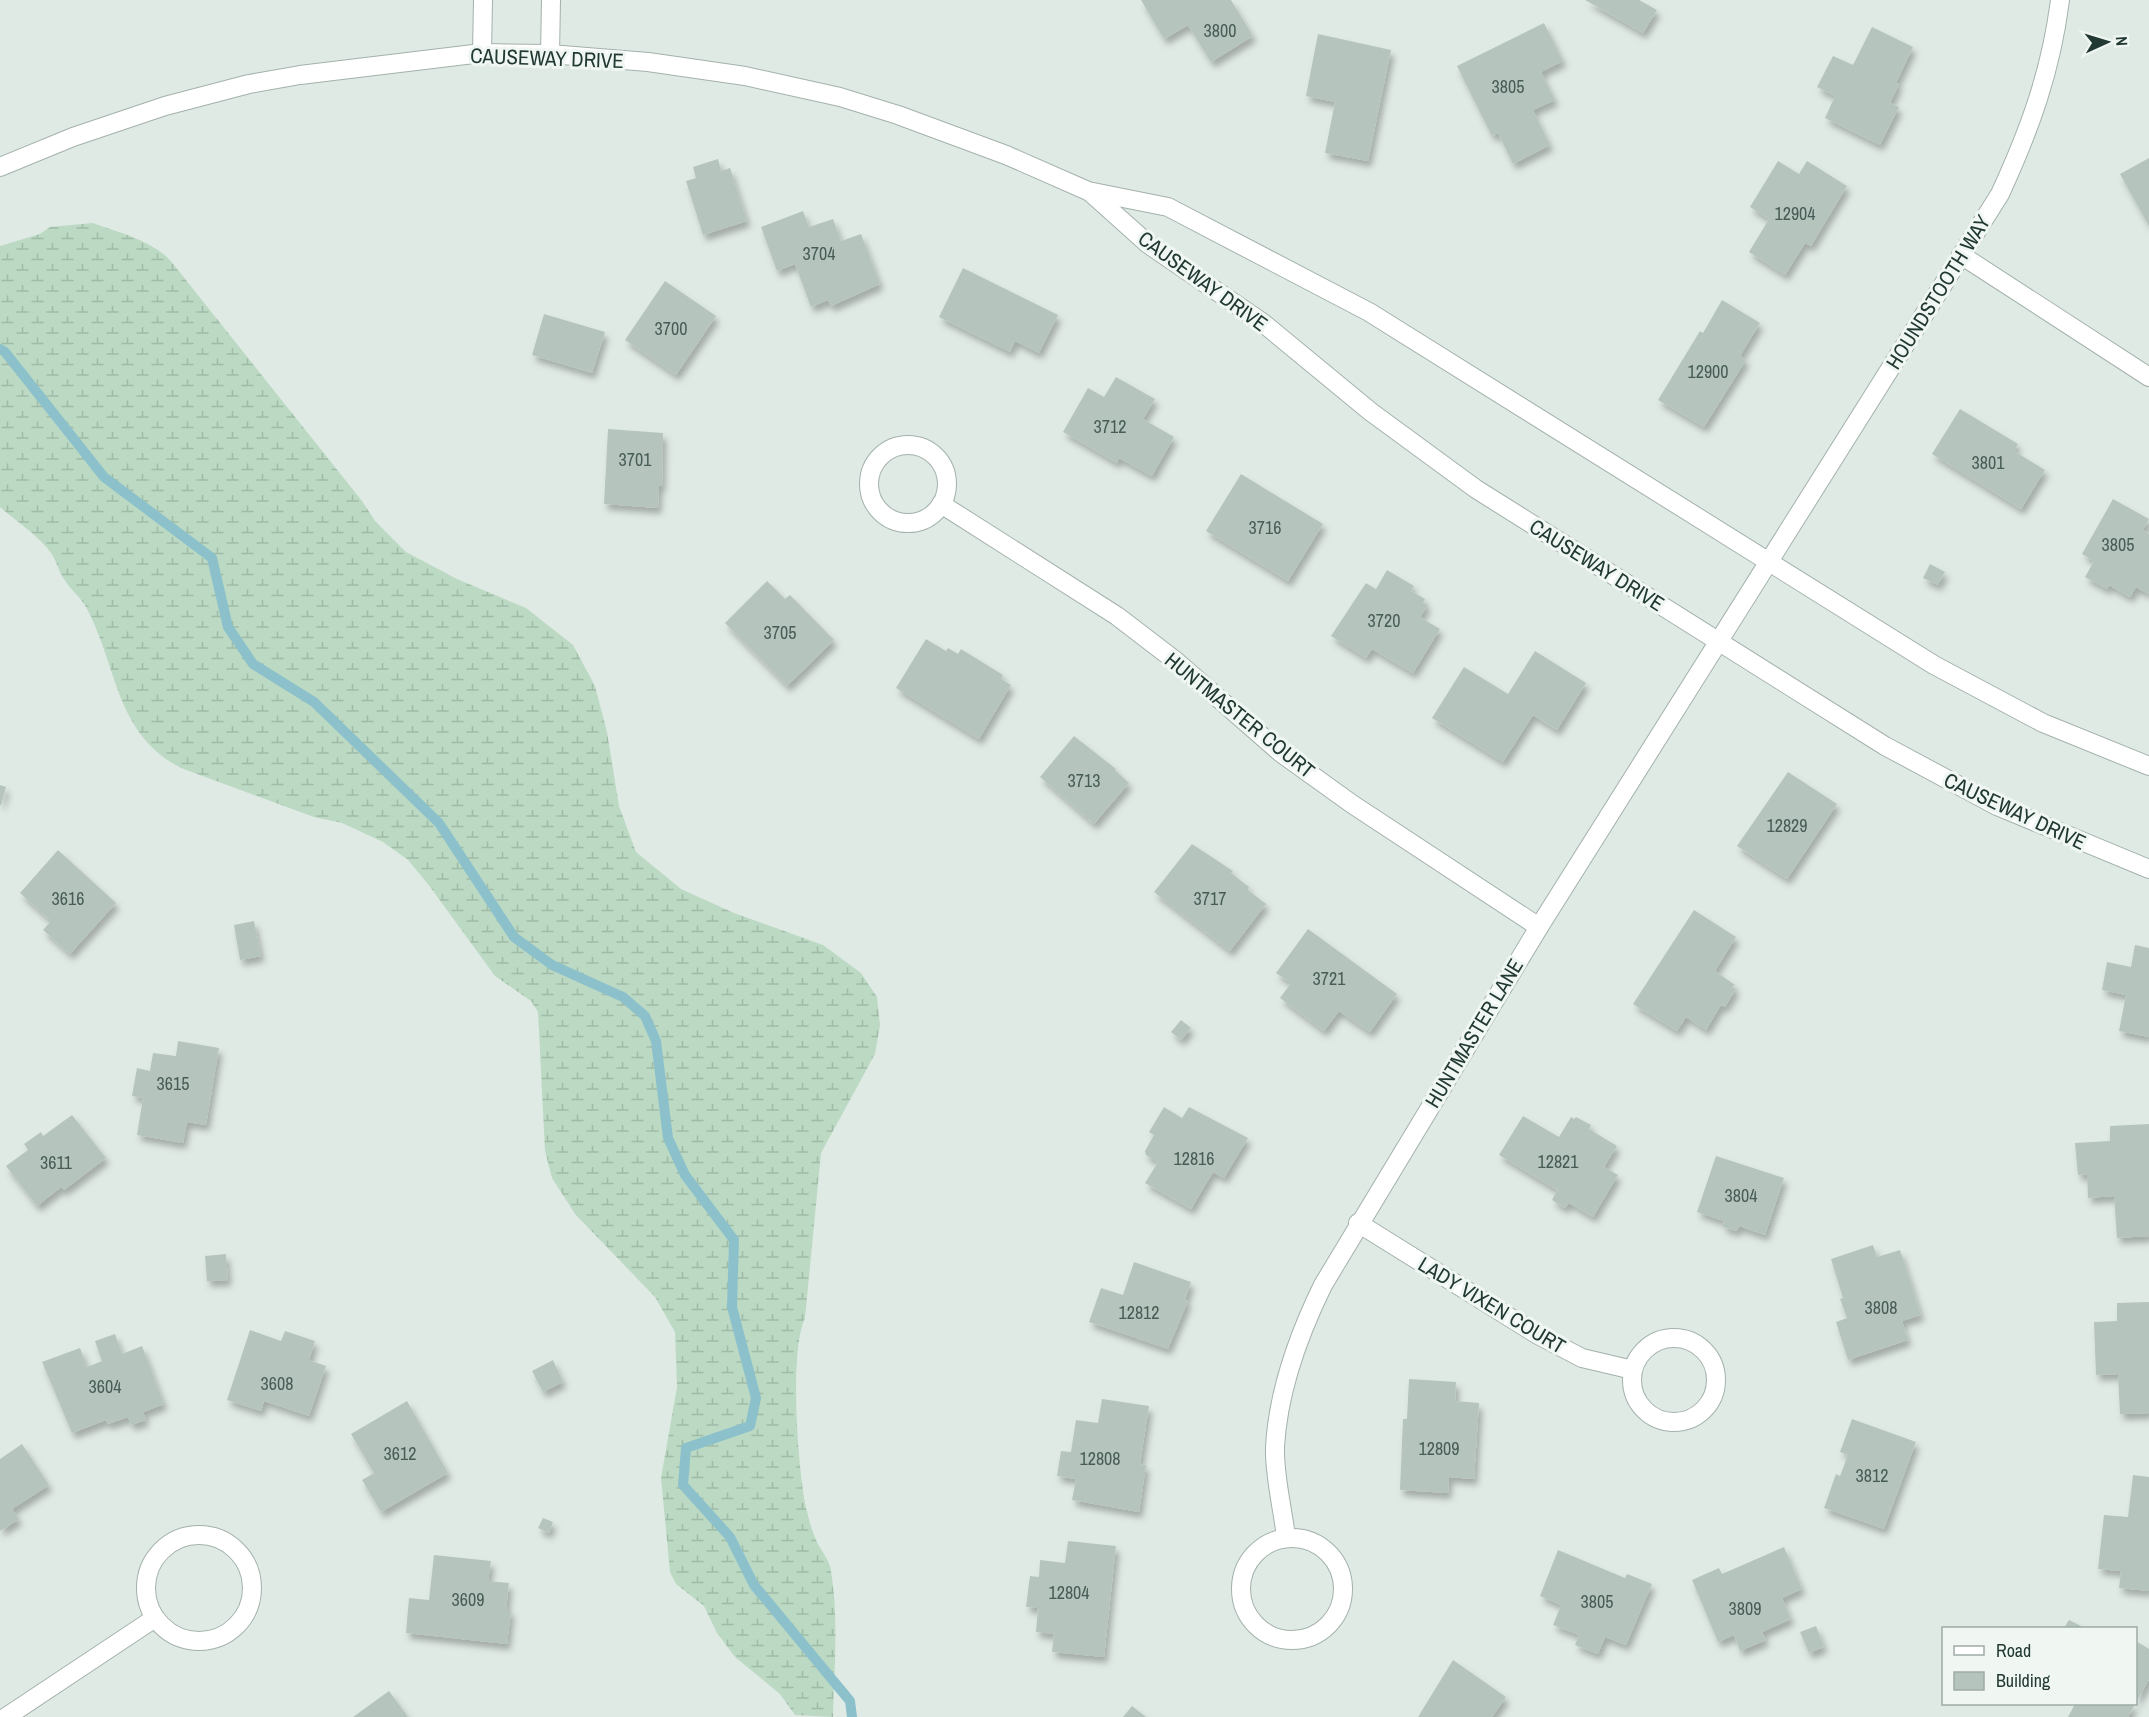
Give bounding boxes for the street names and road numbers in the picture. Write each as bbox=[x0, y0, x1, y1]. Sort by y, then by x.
street label: CAUSEWAY DRIVE bbox=[470, 41, 624, 75]
street label: HOUNDSTOOTH WAY bbox=[1879, 209, 1997, 375]
street label: CAUSEWAY DRIVE bbox=[1132, 224, 1274, 338]
street label: CAUSEWAY DRIVE bbox=[1524, 512, 1670, 618]
street label: HUNTMASTER COURT bbox=[1159, 645, 1321, 785]
street label: CAUSEWAY DRIVE bbox=[1939, 765, 2091, 857]
street label: HUNTMASTER LANE bbox=[1418, 953, 1530, 1113]
street label: LADY VIXEN COURT bbox=[1413, 1250, 1571, 1361]

